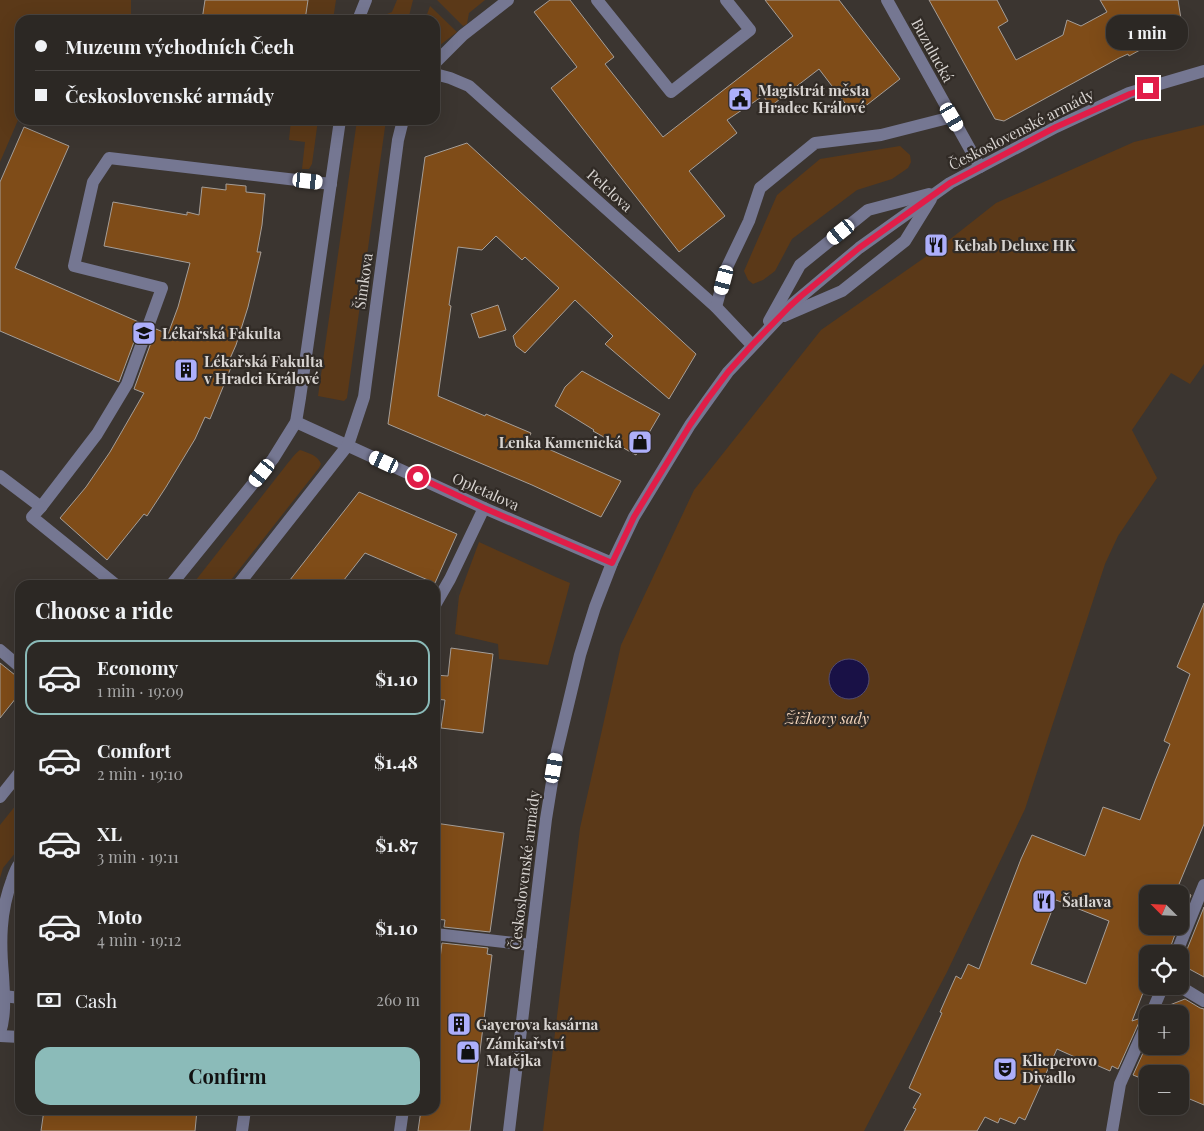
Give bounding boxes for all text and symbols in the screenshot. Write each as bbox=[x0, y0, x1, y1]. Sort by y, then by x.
street label: Buzulucká bbox=[907, 15, 959, 86]
callout: 1 min bbox=[1107, 16, 1189, 51]
text: 1 min bbox=[1127, 22, 1167, 43]
text: Muzeum východních Čech bbox=[65, 33, 294, 59]
route end bbox=[1137, 77, 1159, 99]
place label: Magistrát města Hradec Králové bbox=[758, 80, 870, 117]
text: Československé armády bbox=[65, 82, 274, 108]
street label: Československé armády bbox=[945, 83, 1097, 174]
public building icon: Magistrát města Hradec Králové bbox=[727, 86, 753, 112]
car bbox=[938, 100, 965, 134]
street label: Pelclova bbox=[583, 164, 637, 216]
car bbox=[292, 172, 323, 190]
car bbox=[824, 217, 857, 247]
restaurant icon: Kebab Deluxe HK bbox=[923, 232, 949, 258]
place label: Kebab Deluxe HK bbox=[954, 235, 1076, 255]
street label: Šimkova bbox=[349, 251, 377, 310]
car bbox=[712, 264, 735, 296]
school or university icon: Lékařská Fakulta bbox=[131, 320, 157, 346]
place label: Lékařská Fakulta bbox=[162, 323, 281, 343]
place label: Lékařská Fakulta v Hradci Králové bbox=[203, 351, 323, 388]
building icon: Lékařská Fakulta v Hradci Králové bbox=[173, 357, 199, 383]
shop icon: Lenka Kamenická bbox=[627, 429, 653, 455]
place label: Lenka Kamenická bbox=[499, 432, 622, 452]
car bbox=[367, 449, 400, 475]
car bbox=[246, 457, 277, 489]
route start bbox=[407, 466, 429, 488]
street label: Opletalova bbox=[449, 467, 523, 515]
text: Choose a ride bbox=[35, 595, 173, 625]
text: Economy bbox=[97, 654, 178, 680]
icon: car bbox=[37, 655, 82, 700]
text: $1.10 bbox=[375, 665, 418, 691]
text: 1 min · 19:09 bbox=[97, 680, 184, 701]
park label: Žižkovy sady bbox=[784, 708, 869, 728]
text: Comfort bbox=[97, 737, 171, 763]
icon: car bbox=[37, 738, 82, 783]
text: $1.48 bbox=[374, 748, 418, 774]
car bbox=[544, 752, 563, 784]
text: 2 min · 19:10 bbox=[97, 763, 183, 784]
street label: Československé armády bbox=[504, 789, 544, 951]
text: XL bbox=[97, 820, 122, 846]
icon: car bbox=[37, 821, 82, 866]
text: $1.87 bbox=[375, 831, 418, 857]
text: 3 min · 19:11 bbox=[97, 846, 179, 867]
north arrow bbox=[1139, 885, 1189, 935]
map controls bbox=[1139, 885, 1189, 1115]
restaurant icon: Šatlava bbox=[1031, 888, 1057, 914]
place label: Šatlava bbox=[1062, 891, 1112, 911]
text: Moto bbox=[97, 903, 142, 929]
icon: car bbox=[37, 904, 82, 949]
text: $1.10 bbox=[375, 914, 418, 940]
text: 4 min · 19:12 bbox=[97, 929, 181, 950]
button: locate bbox=[1139, 945, 1189, 995]
icon: cash bbox=[35, 986, 63, 1014]
text: Cash bbox=[75, 987, 117, 1013]
text: 260 m bbox=[376, 989, 420, 1010]
button: + bbox=[1139, 1005, 1189, 1055]
building icon: Gayerova kasárna bbox=[446, 1011, 472, 1037]
place label: Gayerova kasárna bbox=[476, 1014, 599, 1034]
place label: Zámkařství Matějka bbox=[486, 1033, 565, 1070]
shop icon: Zámkařství Matějka bbox=[455, 1039, 481, 1065]
button: Confirm bbox=[35, 1047, 420, 1105]
place label: Klicperovo Divadlo bbox=[1022, 1050, 1097, 1087]
theatre icon: Klicperovo Divadlo bbox=[992, 1056, 1018, 1082]
button: − bbox=[1139, 1065, 1189, 1115]

